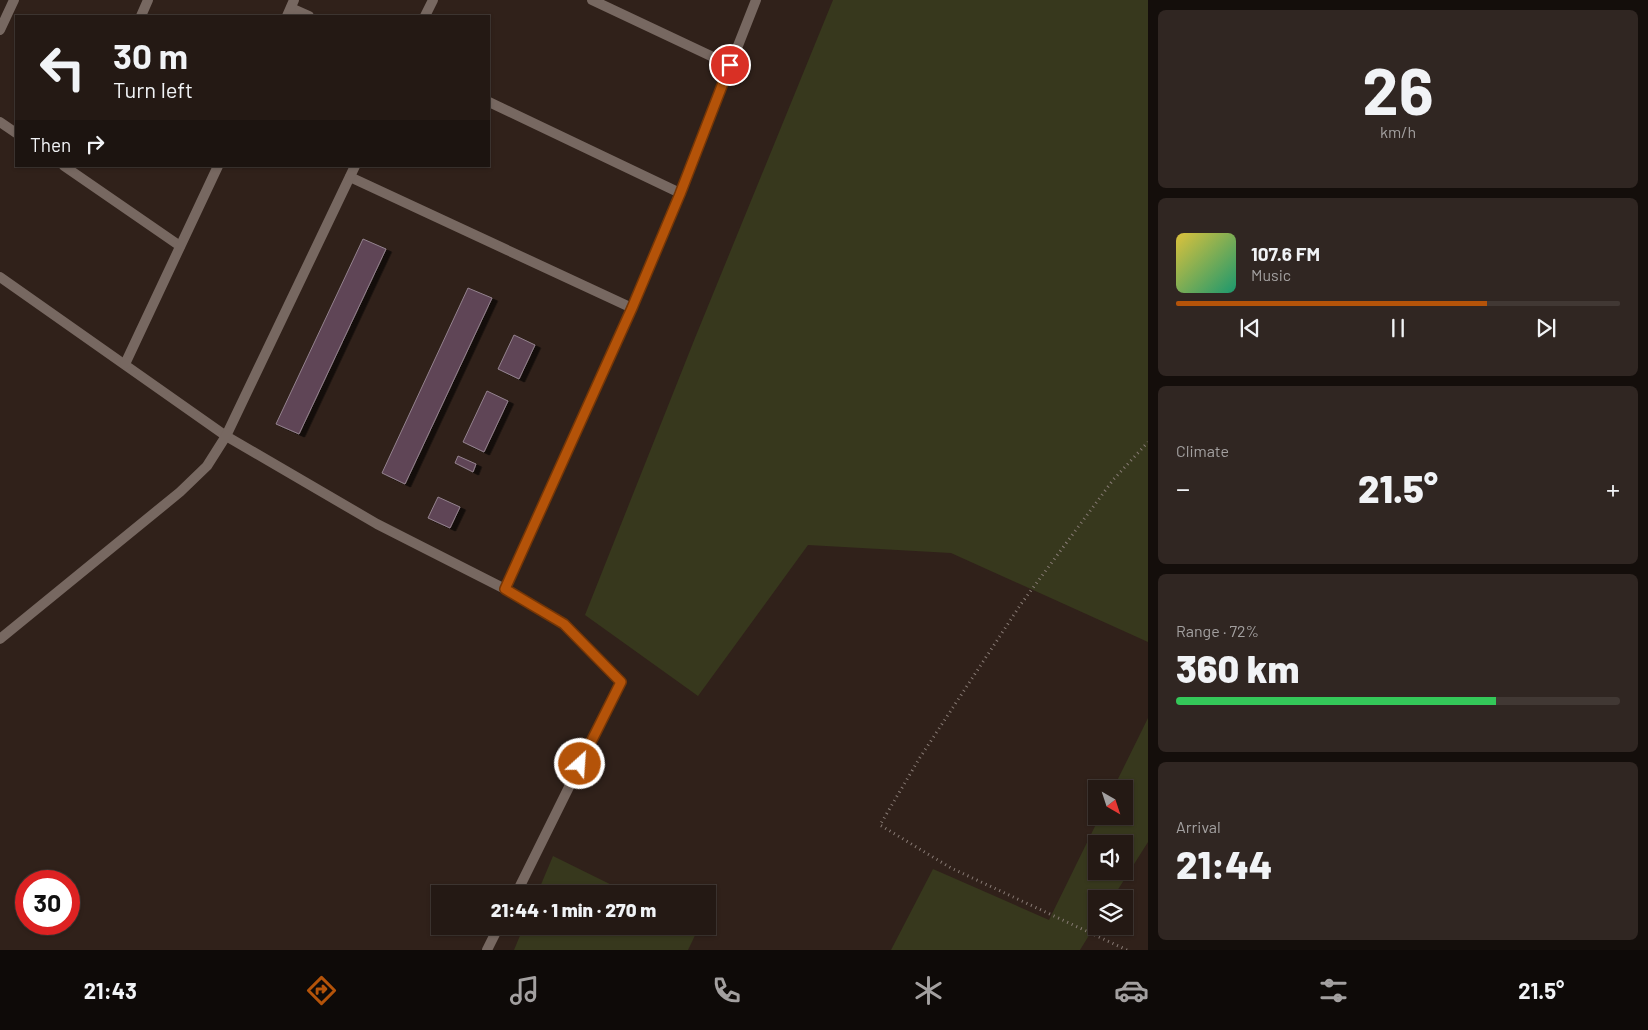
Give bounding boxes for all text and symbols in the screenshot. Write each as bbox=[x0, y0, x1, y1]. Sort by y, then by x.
text: 30 m bbox=[113, 34, 188, 76]
icon: left bbox=[30, 35, 95, 100]
pin bbox=[709, 44, 751, 86]
text: 26 bbox=[1362, 50, 1434, 128]
icon: arrive bbox=[716, 51, 744, 79]
text: Turn left bbox=[113, 76, 193, 102]
text: km/h bbox=[1380, 122, 1416, 141]
icon: right bbox=[81, 130, 109, 158]
text: Then bbox=[30, 133, 71, 156]
text: 107.6 FM bbox=[1251, 242, 1320, 265]
text: Music bbox=[1251, 265, 1291, 284]
icon: previous bbox=[1236, 314, 1264, 342]
icon: pause bbox=[1384, 314, 1412, 342]
icon: next bbox=[1532, 314, 1560, 342]
text: Climate bbox=[1176, 441, 1229, 460]
text: 21.5° bbox=[1358, 465, 1438, 511]
text: − bbox=[1176, 471, 1190, 505]
text: + bbox=[1606, 471, 1620, 505]
text: Range · 72% bbox=[1176, 621, 1259, 640]
text: 360 km bbox=[1176, 645, 1299, 691]
position arrow bbox=[553, 737, 605, 789]
north arrow bbox=[1088, 780, 1132, 825]
map controls bbox=[1088, 780, 1133, 935]
text: Arrival bbox=[1176, 817, 1221, 836]
button: sound bbox=[1088, 835, 1133, 880]
text: 21:44 bbox=[1176, 841, 1273, 887]
speed limit sign: 30 bbox=[15, 870, 80, 935]
button: layers bbox=[1088, 890, 1133, 935]
text: 21:44 · 1 min · 270 m bbox=[491, 898, 656, 921]
icon: directions bbox=[304, 973, 339, 1008]
icon: music bbox=[507, 973, 542, 1008]
icon: phone bbox=[709, 973, 744, 1008]
icon: climate bbox=[911, 973, 946, 1008]
icon: car bbox=[1114, 973, 1149, 1008]
icon: filters bbox=[1316, 973, 1351, 1008]
text: 21:43 bbox=[84, 977, 137, 1003]
text: 21.5° bbox=[1518, 977, 1564, 1003]

